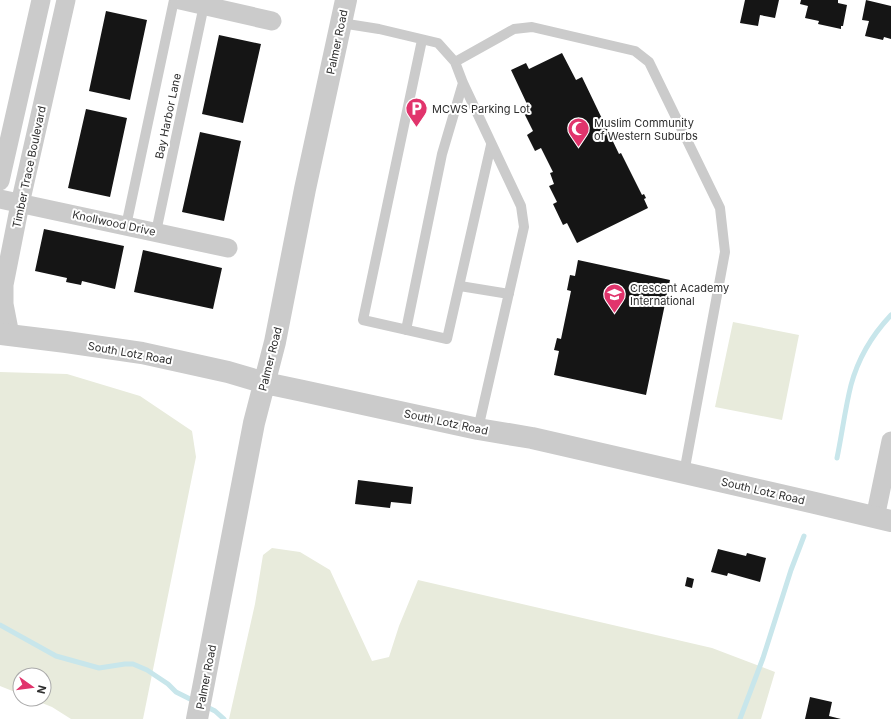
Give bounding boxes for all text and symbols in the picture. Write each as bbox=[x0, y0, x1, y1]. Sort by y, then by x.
street label: Palmer Road bbox=[323, 8, 351, 76]
street label: Bay Harbor Lane bbox=[152, 72, 184, 160]
parking icon: MCWS Parking Lot bbox=[404, 96, 430, 129]
place label: MCWS Parking Lot bbox=[432, 102, 530, 116]
street label: Timber Trace Boulevard bbox=[9, 105, 49, 229]
mosque icon: Muslim Community of Western Suburbs bbox=[566, 116, 592, 149]
place label: Muslim Community of Western Suburbs bbox=[594, 116, 698, 143]
street label: Knollwood Drive bbox=[71, 207, 157, 239]
school or university icon: Crescent Academy International bbox=[602, 281, 628, 314]
place label: Crescent Academy International bbox=[630, 281, 729, 308]
street label: Palmer Road bbox=[255, 325, 285, 393]
street label: South Lotz Road bbox=[87, 339, 173, 367]
street label: South Lotz Road bbox=[403, 406, 489, 438]
street label: South Lotz Road bbox=[720, 475, 806, 507]
street label: Palmer Road bbox=[193, 643, 219, 711]
north arrow bbox=[12, 667, 52, 707]
text: N bbox=[34, 684, 50, 695]

